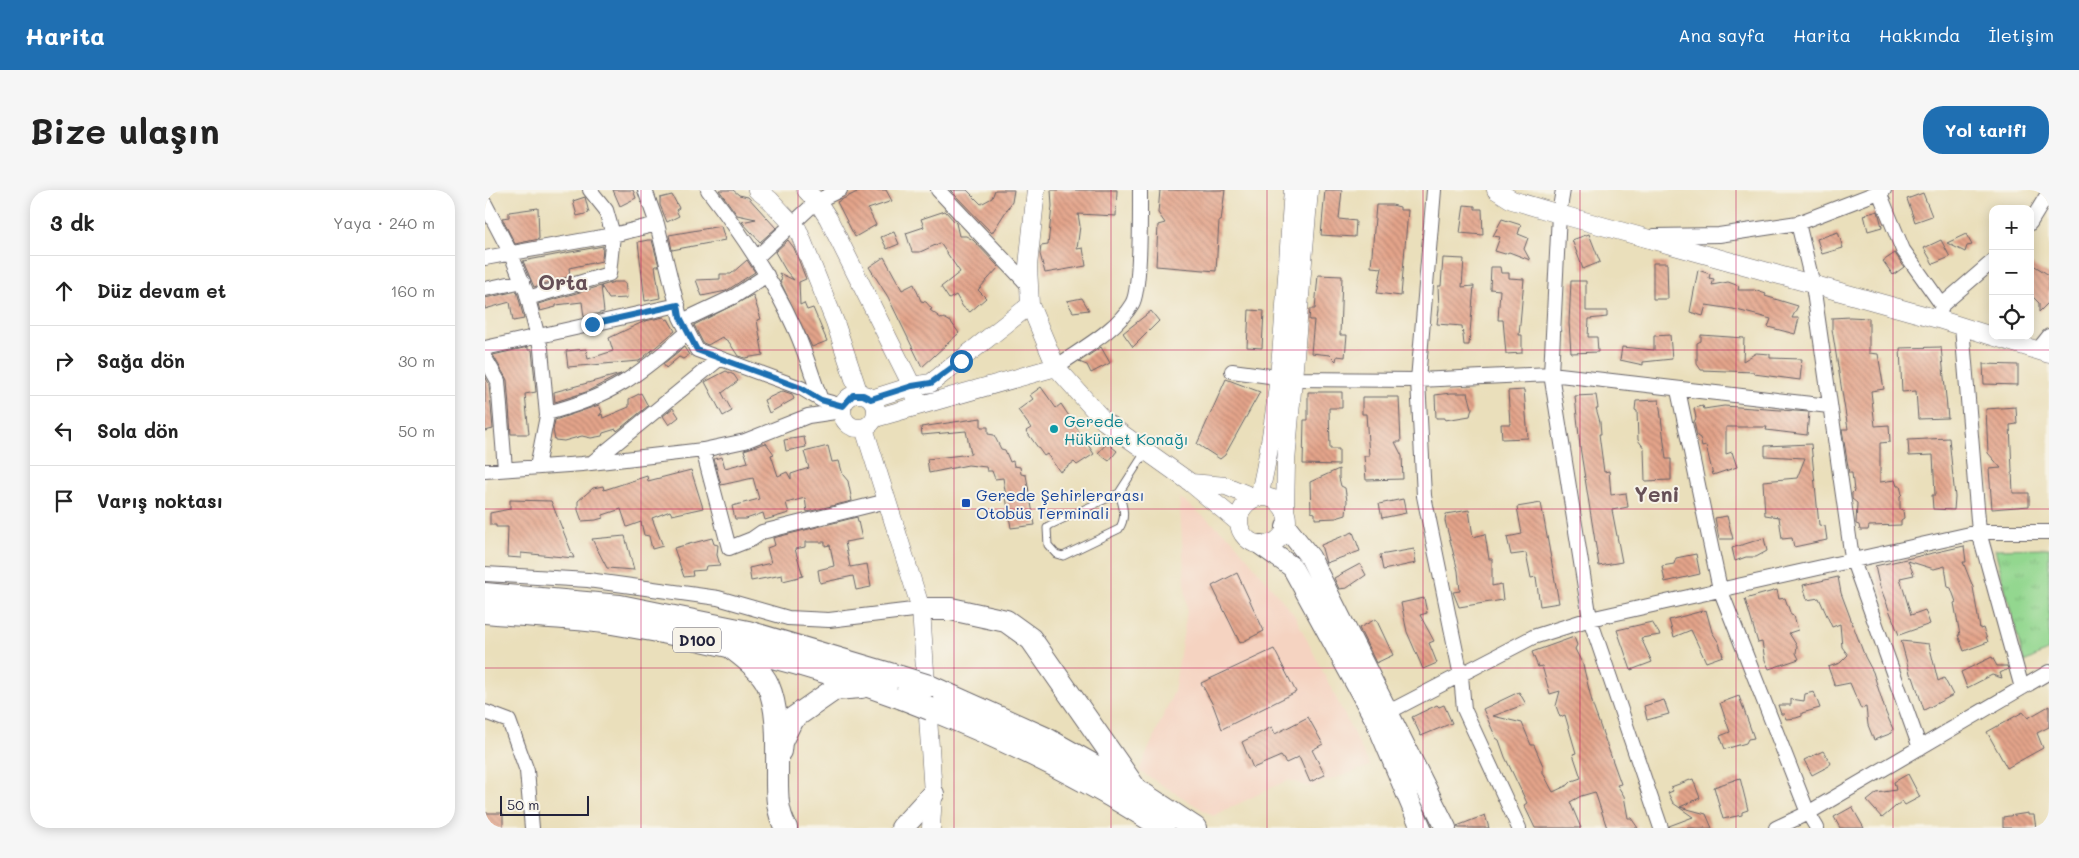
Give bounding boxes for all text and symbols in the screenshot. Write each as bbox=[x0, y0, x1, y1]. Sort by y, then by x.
text: Harita bbox=[25, 20, 105, 51]
text: Ana sayfa bbox=[1678, 23, 1765, 47]
text: Harita bbox=[1793, 23, 1851, 47]
text: Hakkında bbox=[1879, 23, 1960, 47]
text: İletişim bbox=[1988, 23, 2054, 47]
button: Yol tarifi bbox=[1923, 106, 2049, 154]
text: Bize ulaşın bbox=[30, 107, 220, 153]
map controls bbox=[1989, 205, 2034, 340]
button: + bbox=[1989, 205, 2034, 250]
text: 3 dk bbox=[50, 209, 95, 236]
text: Yaya · 240 m bbox=[333, 212, 435, 233]
button: − bbox=[1989, 250, 2034, 295]
district label: Orta bbox=[538, 268, 588, 295]
icon: ahead bbox=[50, 277, 78, 305]
text: Düz devam et bbox=[97, 278, 226, 303]
text: 160 m bbox=[390, 280, 435, 301]
button: locate bbox=[1989, 295, 2034, 340]
route end bbox=[581, 313, 604, 336]
icon: right bbox=[50, 347, 78, 375]
text: Sağa dön bbox=[97, 348, 185, 373]
text: 30 m bbox=[398, 350, 435, 371]
route start bbox=[950, 350, 973, 373]
place label: Gerede Hükümet Konağı bbox=[1064, 410, 1189, 449]
icon: left bbox=[50, 417, 78, 445]
text: Sola dön bbox=[97, 418, 179, 443]
text: 50 m bbox=[398, 420, 435, 441]
marker: Gerede Hükümet Konağı bbox=[1048, 423, 1060, 435]
district label: Yeni bbox=[1634, 480, 1680, 507]
place label: Gerede Şehirlerarası Otobüs Terminali bbox=[976, 484, 1144, 523]
icon: arrive bbox=[50, 487, 78, 515]
text: Varış noktası bbox=[97, 488, 223, 513]
marker: Gerede Şehirlerarası Otobüs Terminali bbox=[960, 497, 972, 509]
road number: D100 bbox=[673, 628, 721, 652]
scale bar bbox=[500, 793, 589, 816]
text: 50 m bbox=[507, 795, 539, 814]

